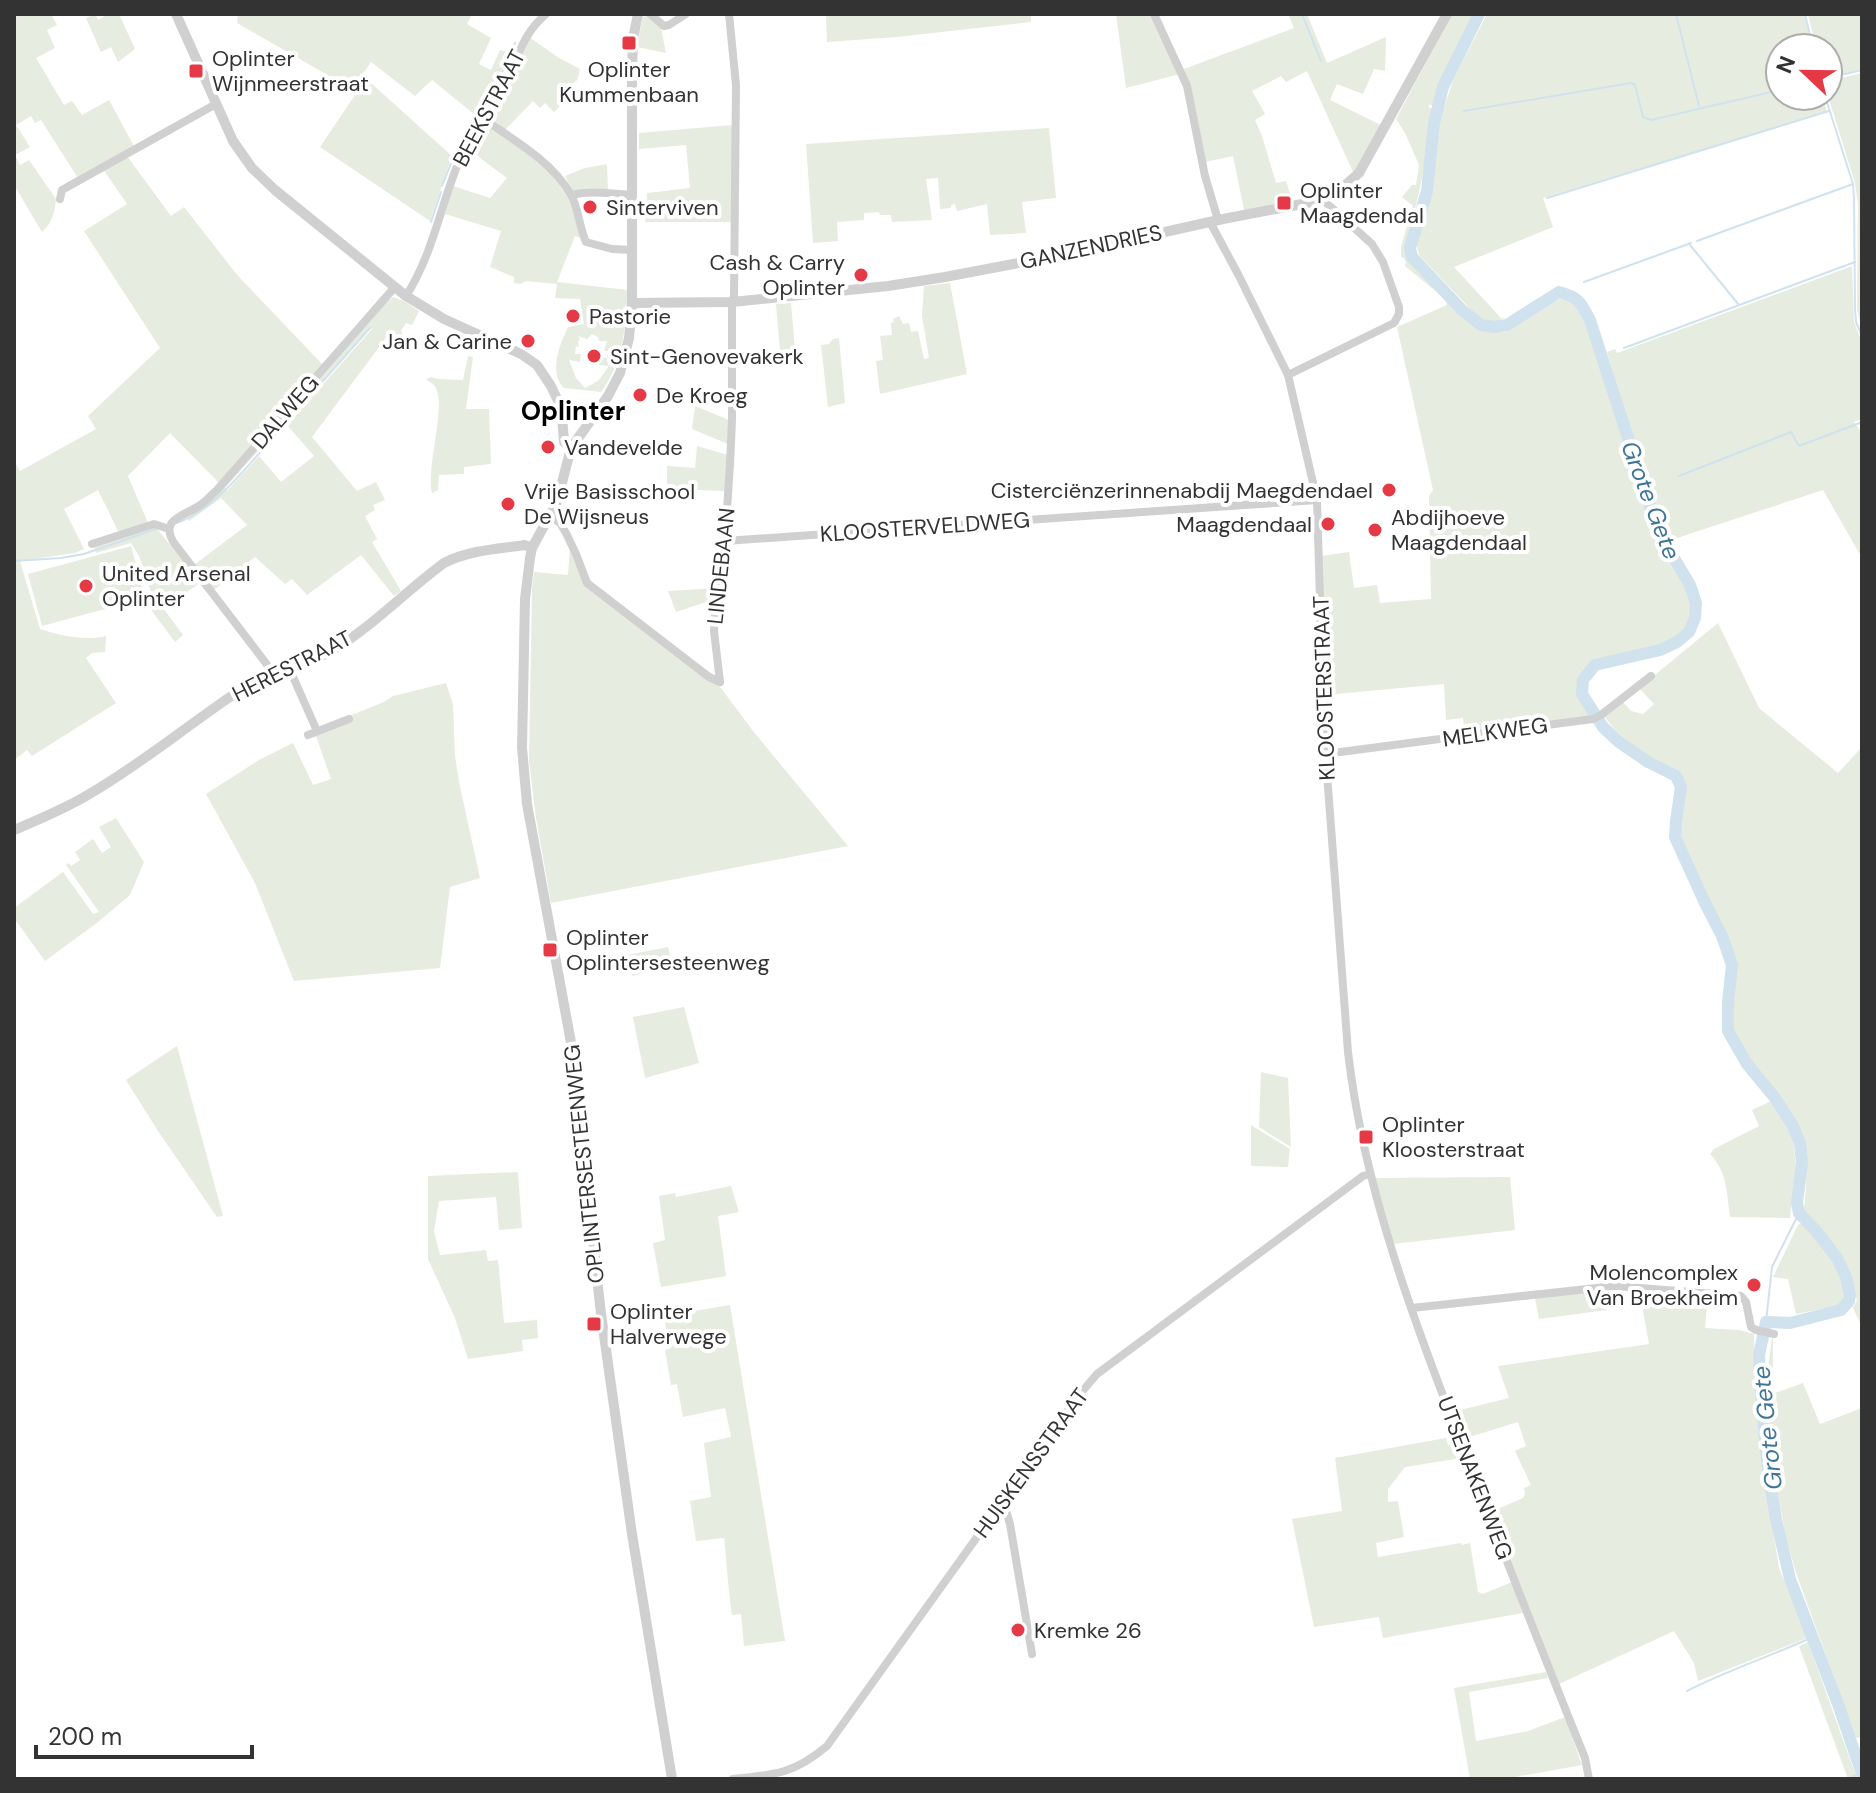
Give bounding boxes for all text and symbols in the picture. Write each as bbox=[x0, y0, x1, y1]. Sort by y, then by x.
north arrow bbox=[1764, 32, 1844, 112]
marker: Oplinter Kummenbaan bbox=[620, 34, 638, 52]
place label: Oplinter Wijnmeerstraat bbox=[212, 44, 369, 98]
street label: BEEKSTRAAT bbox=[446, 44, 532, 172]
text: N bbox=[1769, 52, 1802, 78]
place label: Oplinter Kummenbaan bbox=[559, 55, 699, 109]
marker: Oplinter Wijnmeerstraat bbox=[187, 62, 205, 80]
place label: Oplinter Maagdendal bbox=[1300, 176, 1424, 230]
place label: Sinterviven bbox=[606, 193, 719, 222]
marker: Oplinter Maagdendal bbox=[1275, 194, 1293, 212]
marker: Sinterviven bbox=[581, 198, 599, 216]
street label: GANZENDRIES bbox=[1017, 218, 1165, 276]
place label: Cash & Carry Oplinter bbox=[709, 248, 845, 302]
marker: Cash & Carry Oplinter bbox=[852, 266, 870, 284]
place label: Pastorie bbox=[589, 302, 671, 331]
marker: Pastorie bbox=[564, 307, 582, 325]
place label: Jan & Carine bbox=[382, 327, 512, 356]
marker: Jan & Carine bbox=[519, 332, 537, 350]
place label: Sint-Genovevakerk bbox=[610, 342, 804, 371]
marker: Sint-Genovevakerk bbox=[585, 347, 603, 365]
street label: DALWEG bbox=[245, 369, 325, 455]
place label: De Kroeg bbox=[656, 381, 748, 410]
marker: De Kroeg bbox=[631, 386, 649, 404]
district label: Oplinter bbox=[521, 394, 626, 428]
place label: Vandevelde bbox=[564, 433, 683, 462]
water label: Grote Gete bbox=[1614, 436, 1688, 564]
marker: Vandevelde bbox=[539, 438, 557, 456]
place label: Cisterciënzerinnenabdij Maegdendael bbox=[991, 476, 1373, 505]
place label: Vrije Basisschool De Wijsneus bbox=[524, 477, 695, 531]
marker: Cisterciënzerinnenabdij Maegdendael bbox=[1380, 481, 1398, 499]
marker: Vrije Basisschool De Wijsneus bbox=[499, 495, 517, 513]
place label: Abdijhoeve Maagdendaal bbox=[1391, 503, 1527, 557]
street label: KLOOSTERVELDWEG bbox=[819, 505, 1031, 549]
street label: LINDEBAAN bbox=[700, 506, 742, 626]
place label: Maagdendaal bbox=[1176, 510, 1312, 539]
marker: Maagdendaal bbox=[1319, 515, 1337, 533]
marker: Abdijhoeve Maagdendaal bbox=[1366, 521, 1384, 539]
place label: United Arsenal Oplinter bbox=[102, 559, 251, 613]
marker: United Arsenal Oplinter bbox=[77, 577, 95, 595]
street label: KLOOSTERSTRAAT bbox=[1306, 595, 1342, 781]
street label: HERESTRAAT bbox=[227, 623, 357, 709]
street label: MELKWEG bbox=[1441, 710, 1549, 754]
place label: Oplinter Oplintersesteenweg bbox=[566, 923, 770, 977]
marker: Oplinter Oplintersesteenweg bbox=[541, 941, 559, 959]
street label: OPLINTERSESTEENWEG bbox=[557, 1043, 611, 1285]
place label: Oplinter Kloosterstraat bbox=[1382, 1110, 1525, 1164]
marker: Oplinter Kloosterstraat bbox=[1357, 1128, 1375, 1146]
place label: Molencomplex Van Broekheim bbox=[1586, 1258, 1738, 1312]
marker: Molencomplex Van Broekheim bbox=[1745, 1276, 1763, 1294]
place label: Oplinter Halverwege bbox=[610, 1297, 727, 1351]
marker: Oplinter Halverwege bbox=[585, 1315, 603, 1333]
water label: Grote Gete bbox=[1745, 1364, 1789, 1492]
street label: HUISKENSSTRAAT bbox=[967, 1382, 1095, 1544]
street label: UTSENAKENWEG bbox=[1431, 1392, 1519, 1564]
place label: Kremke 26 bbox=[1034, 1616, 1142, 1645]
marker: Kremke 26 bbox=[1009, 1621, 1027, 1639]
scale bar bbox=[36, 1709, 252, 1759]
text: 200 m bbox=[48, 1721, 122, 1752]

